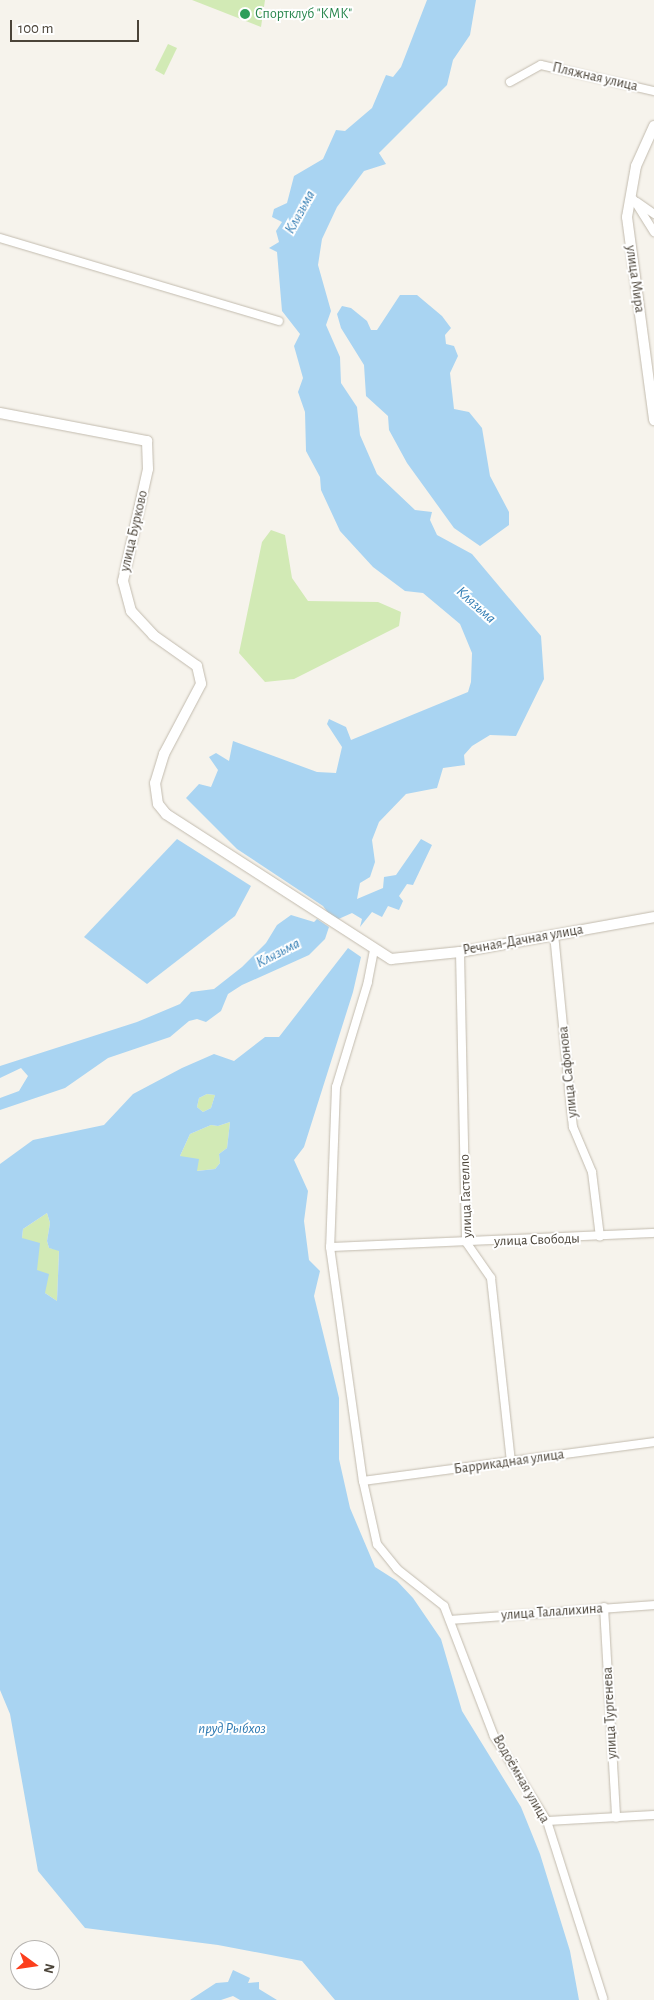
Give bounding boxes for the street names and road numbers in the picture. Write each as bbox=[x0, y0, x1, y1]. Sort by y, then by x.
street label: Пляжная улица bbox=[551, 59, 639, 95]
street label: улица Мира bbox=[622, 244, 648, 314]
street label: улица Бурково bbox=[117, 489, 151, 573]
street label: Речная-Дачная улица bbox=[461, 921, 585, 959]
street label: улица Сафонова bbox=[555, 1025, 581, 1119]
street label: улица Гастелло bbox=[456, 1154, 476, 1238]
street label: улица Свободы bbox=[494, 1230, 580, 1250]
street label: Баррикадная улица bbox=[453, 1446, 565, 1478]
street label: улица Талалихина bbox=[501, 1600, 603, 1624]
street label: улица Тургенева bbox=[599, 1667, 621, 1759]
street label: Водоёмная улица bbox=[489, 1732, 553, 1826]

